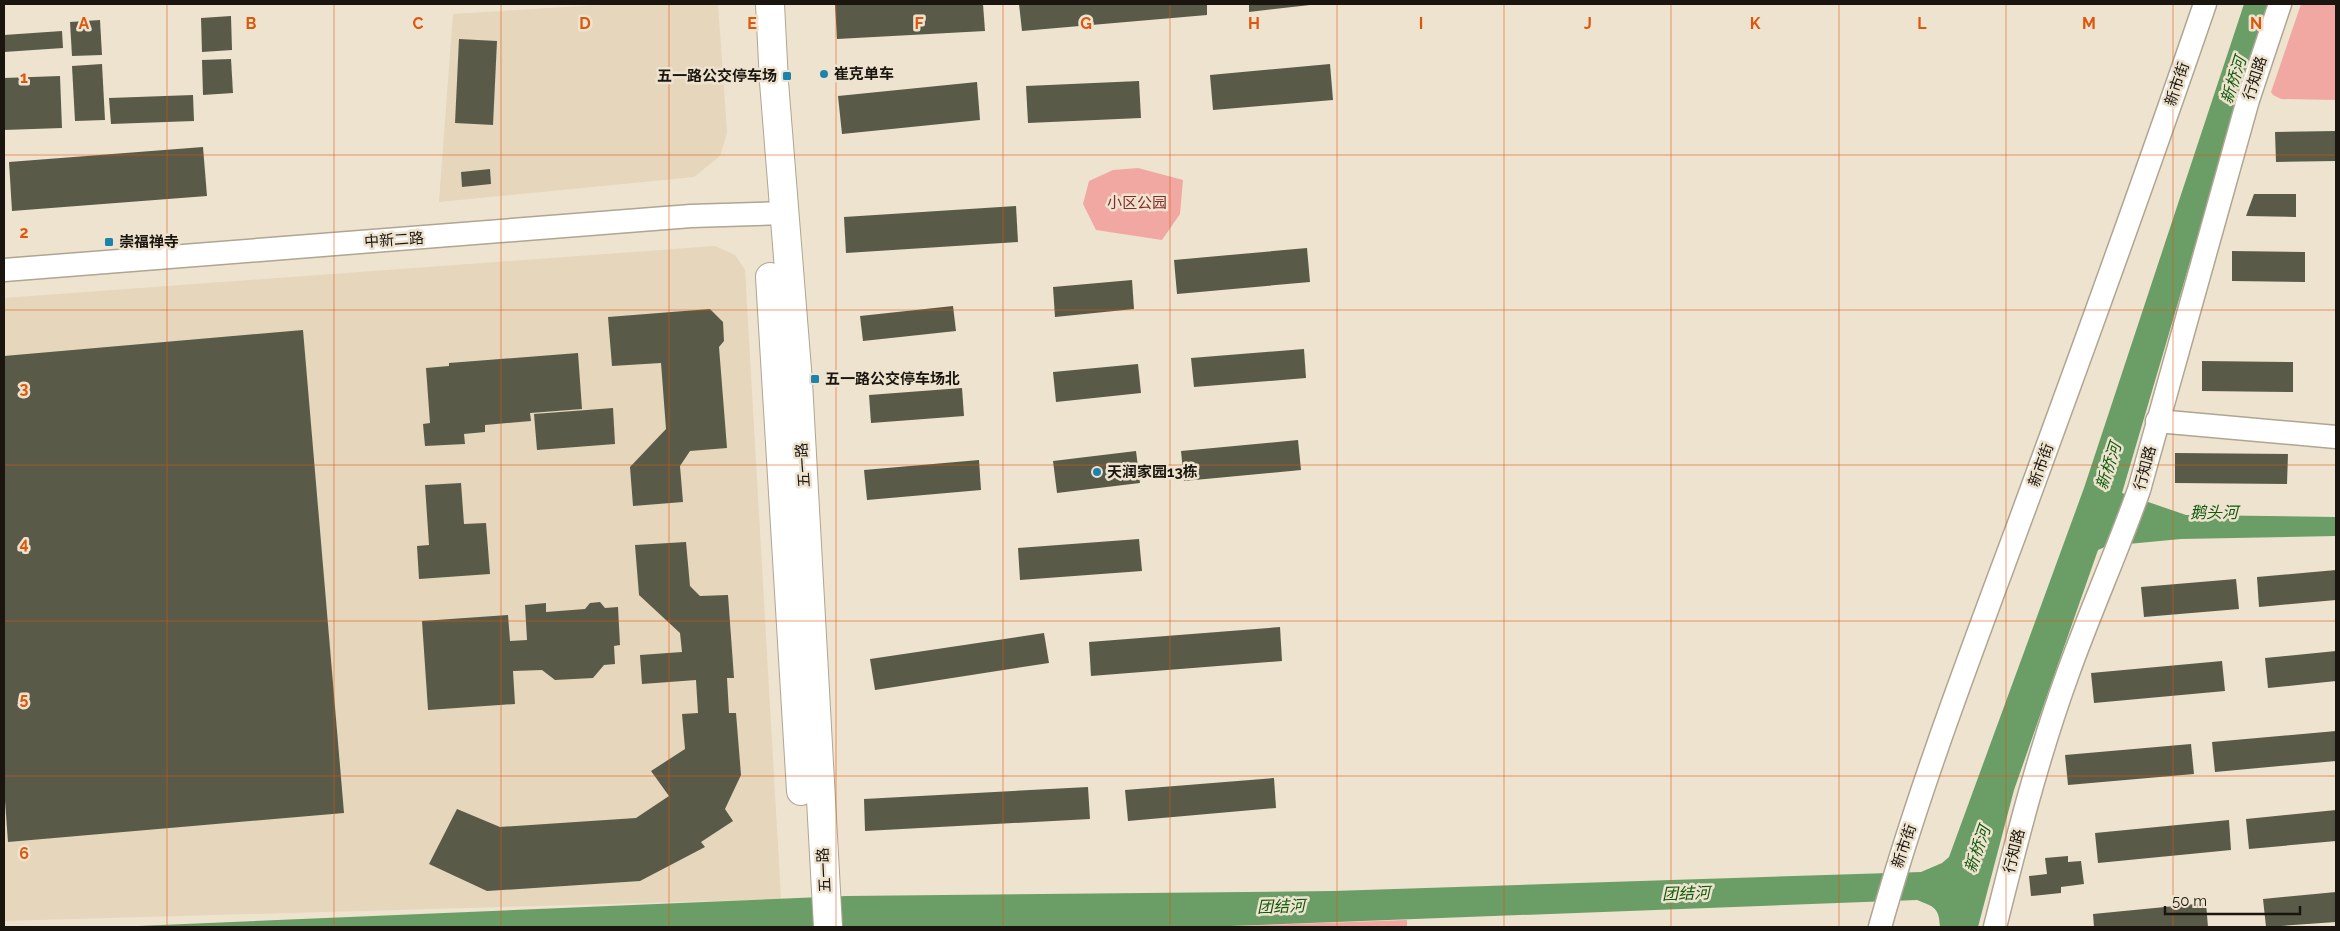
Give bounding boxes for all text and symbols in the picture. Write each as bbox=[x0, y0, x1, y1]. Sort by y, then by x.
text: A bbox=[79, 14, 90, 33]
text: B bbox=[246, 14, 257, 33]
text: C bbox=[413, 14, 424, 33]
text: D bbox=[579, 14, 591, 33]
text: E bbox=[747, 14, 757, 33]
text: F bbox=[914, 14, 924, 33]
text: G bbox=[1080, 14, 1092, 33]
text: H bbox=[1248, 14, 1260, 33]
text: I bbox=[1419, 14, 1423, 33]
text: J bbox=[1584, 14, 1592, 33]
text: K bbox=[1750, 14, 1761, 33]
text: L bbox=[1917, 14, 1927, 33]
text: M bbox=[2082, 14, 2096, 33]
text: N bbox=[2250, 14, 2262, 33]
water label: 新桥河 bbox=[2217, 52, 2251, 106]
street label: 行知路 bbox=[2239, 54, 2271, 102]
street label: 新市街 bbox=[2161, 60, 2193, 108]
place label: 崔克单车 bbox=[834, 65, 894, 83]
place label: 五一路公交停车场 bbox=[657, 67, 777, 85]
text: 1 bbox=[20, 68, 28, 87]
marker: 崔克单车 bbox=[818, 68, 830, 80]
marker: 五一路公交停车场 bbox=[781, 70, 793, 82]
park label: 小区公园 bbox=[1107, 194, 1167, 212]
text: 2 bbox=[19, 223, 29, 242]
street label: 中新二路 bbox=[363, 229, 425, 251]
place label: 崇福禅寺 bbox=[119, 233, 179, 251]
marker: 崇福禅寺 bbox=[103, 236, 115, 248]
place label: 五一路公交停车场北 bbox=[825, 370, 960, 388]
marker: 五一路公交停车场北 bbox=[809, 373, 821, 385]
text: 3 bbox=[20, 379, 29, 398]
water label: 新桥河 bbox=[2092, 438, 2126, 492]
street label: 新市街 bbox=[2025, 441, 2057, 489]
street label: 五一路 bbox=[792, 442, 814, 488]
street label: 行知路 bbox=[2130, 444, 2160, 492]
place label: 天润家园13栋 bbox=[1107, 463, 1198, 481]
marker: 天润家园13栋 bbox=[1091, 466, 1103, 478]
water label: 鹅头河 bbox=[2190, 503, 2241, 522]
text: 4 bbox=[19, 534, 29, 553]
text: 5 bbox=[20, 689, 29, 708]
water label: 新桥河 bbox=[1961, 821, 1995, 875]
street label: 新市街 bbox=[1888, 822, 1920, 870]
street label: 行知路 bbox=[2000, 827, 2028, 875]
text: 6 bbox=[19, 844, 29, 863]
street label: 五一路 bbox=[814, 847, 834, 893]
water label: 团结河 bbox=[1662, 883, 1713, 904]
scale bar bbox=[2165, 884, 2300, 916]
text: 50 m bbox=[2172, 892, 2207, 910]
water label: 团结河 bbox=[1257, 896, 1308, 917]

